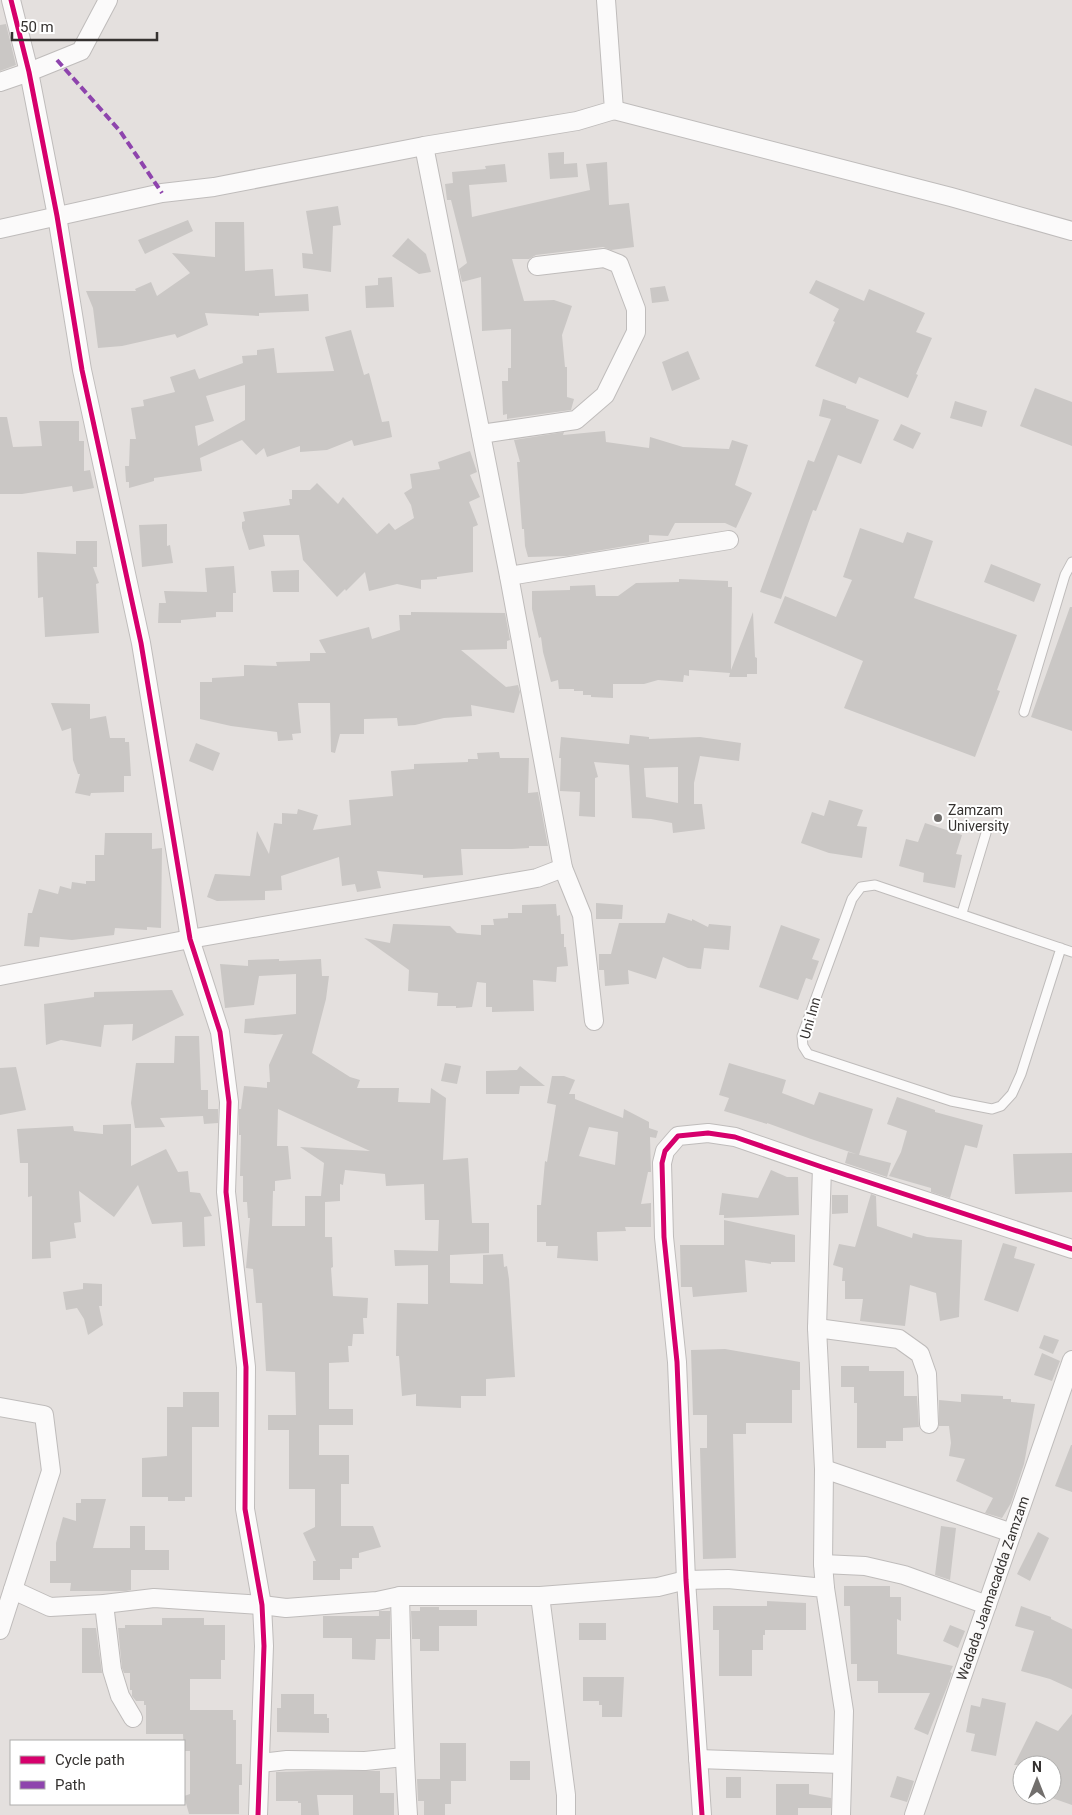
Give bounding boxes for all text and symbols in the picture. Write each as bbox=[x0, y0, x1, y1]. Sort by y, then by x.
scale bar bbox=[12, 10, 158, 42]
text: 50 m bbox=[20, 18, 54, 36]
place label: Zamzam University bbox=[948, 802, 1009, 834]
marker: Zamzam University bbox=[932, 812, 944, 824]
street label: Uni Inn bbox=[796, 995, 824, 1041]
street label: Wadada Jaamacadda Zamzam bbox=[953, 1494, 1032, 1683]
legend bbox=[10, 1740, 185, 1805]
text: Cycle path bbox=[55, 1751, 125, 1769]
north arrow bbox=[1012, 1755, 1062, 1805]
text: N bbox=[1032, 1759, 1042, 1775]
text: Path bbox=[55, 1776, 86, 1794]

